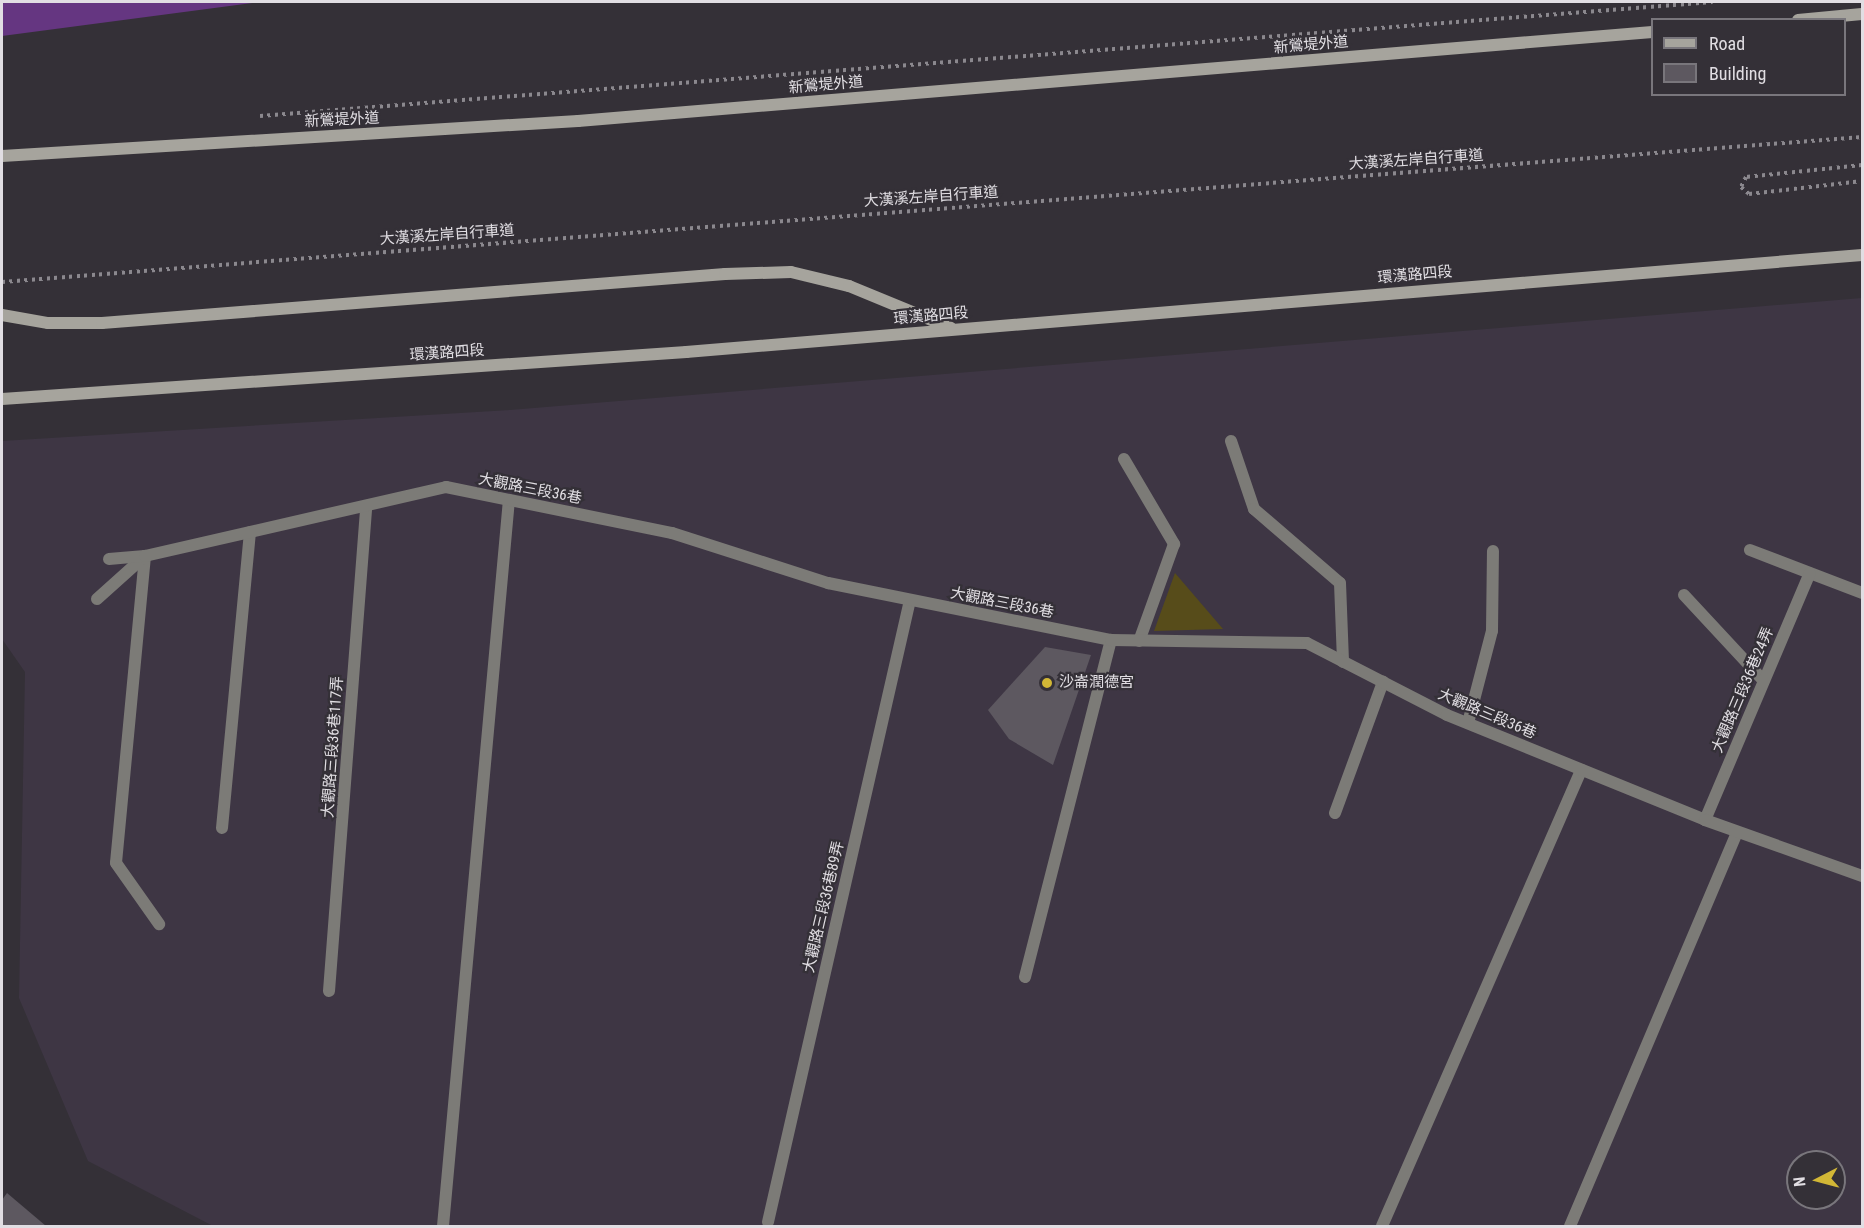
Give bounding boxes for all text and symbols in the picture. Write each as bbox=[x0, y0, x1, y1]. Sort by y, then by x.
legend bbox=[1651, 18, 1846, 96]
street label: 新鶯堤外道 bbox=[1273, 33, 1349, 57]
text: Road bbox=[1709, 33, 1745, 54]
text: Building bbox=[1709, 63, 1766, 84]
street label: 新鶯堤外道 bbox=[788, 73, 864, 97]
street label: 新鶯堤外道 bbox=[304, 109, 380, 131]
street label: 大漢溪左岸自行車道 bbox=[1348, 146, 1484, 174]
street label: 大漢溪左岸自行車道 bbox=[863, 183, 999, 211]
street label: 大漢溪左岸自行車道 bbox=[379, 221, 515, 249]
street label: 環漢路四段 bbox=[1377, 263, 1453, 287]
street label: 環漢路四段 bbox=[893, 304, 969, 328]
street label: 環漢路四段 bbox=[409, 341, 485, 365]
street label: 大觀路三段36巷 bbox=[477, 470, 583, 508]
street label: 大觀路三段36巷 bbox=[949, 584, 1055, 622]
street label: 大觀路三段36巷24弄 bbox=[1708, 625, 1778, 755]
place label: 沙崙潤德宮 bbox=[1059, 674, 1134, 692]
street label: 大觀路三段36巷117弄 bbox=[319, 676, 347, 818]
marker: 沙崙潤德宮 bbox=[1040, 676, 1054, 690]
street label: 大觀路三段36巷 bbox=[1435, 685, 1539, 743]
street label: 大觀路三段36巷89弄 bbox=[800, 839, 848, 975]
north arrow bbox=[1786, 1150, 1846, 1210]
text: N bbox=[1790, 1176, 1810, 1188]

